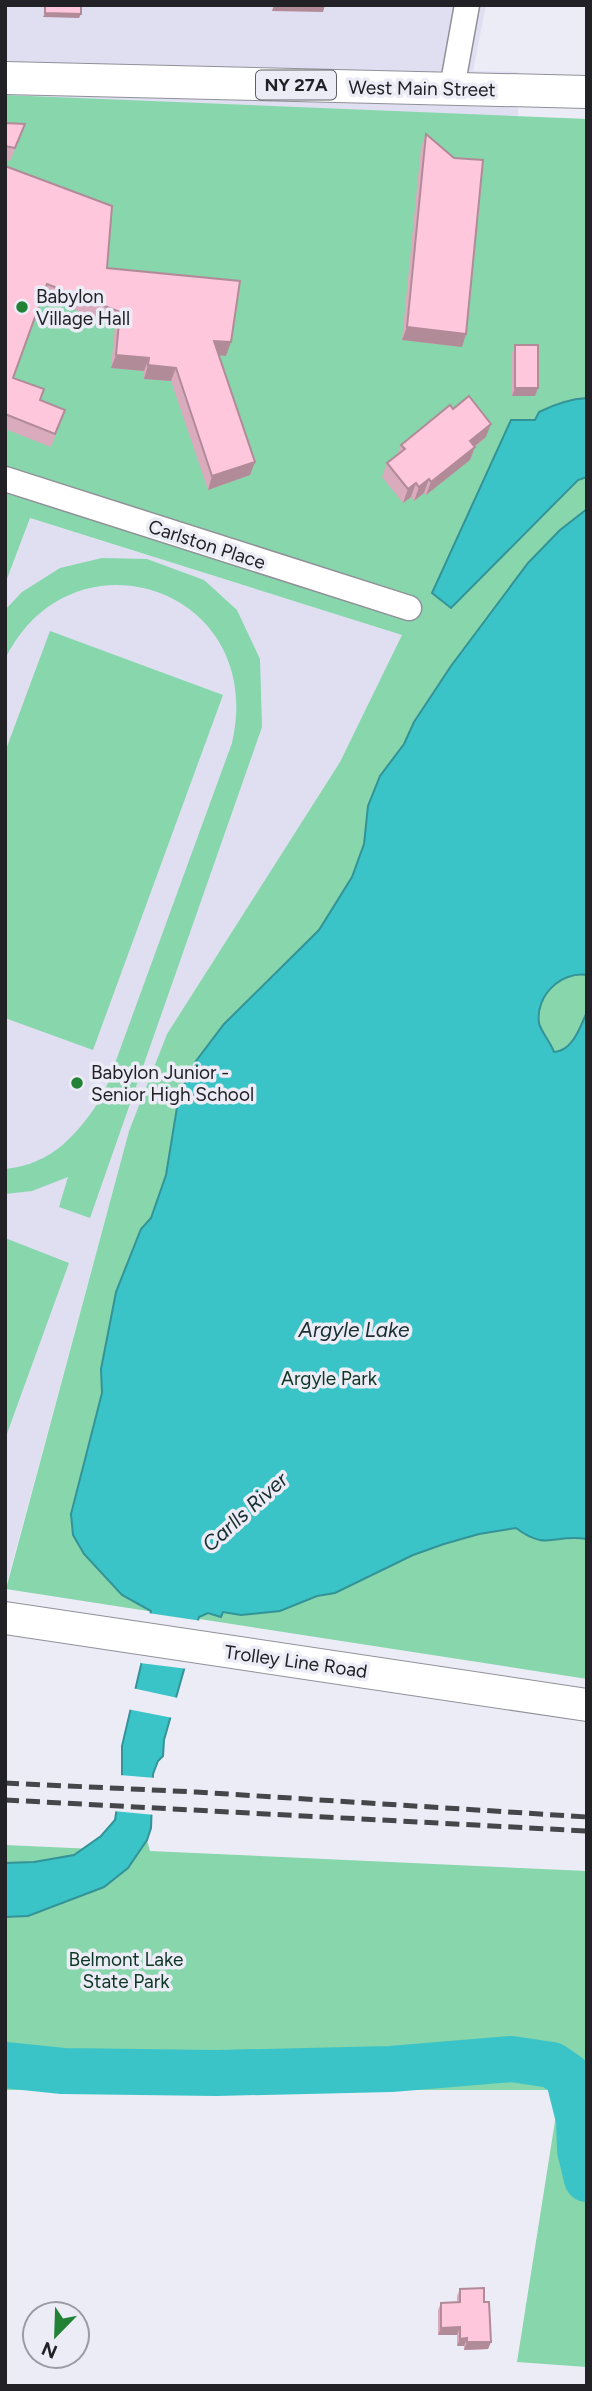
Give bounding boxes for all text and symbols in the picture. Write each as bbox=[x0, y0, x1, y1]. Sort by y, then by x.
road number: NY 27A bbox=[256, 70, 336, 100]
street label: West Main Street bbox=[348, 76, 496, 101]
place label: Babylon Village Hall bbox=[36, 285, 130, 330]
marker: Babylon Village Hall bbox=[14, 299, 30, 315]
street label: Carlston Place bbox=[145, 515, 268, 574]
place label: Babylon Junior - Senior High School bbox=[91, 1061, 254, 1106]
marker: Babylon Junior - Senior High School bbox=[69, 1075, 85, 1091]
water label: Argyle Lake bbox=[298, 1317, 410, 1342]
park label: Argyle Park bbox=[281, 1367, 378, 1390]
water label: Carlls River bbox=[197, 1466, 293, 1557]
street label: Trolley Line Road bbox=[223, 1640, 369, 1683]
park label: Belmont Lake State Park bbox=[69, 1948, 183, 1993]
north arrow bbox=[21, 2300, 91, 2370]
text: N bbox=[38, 2337, 61, 2364]

